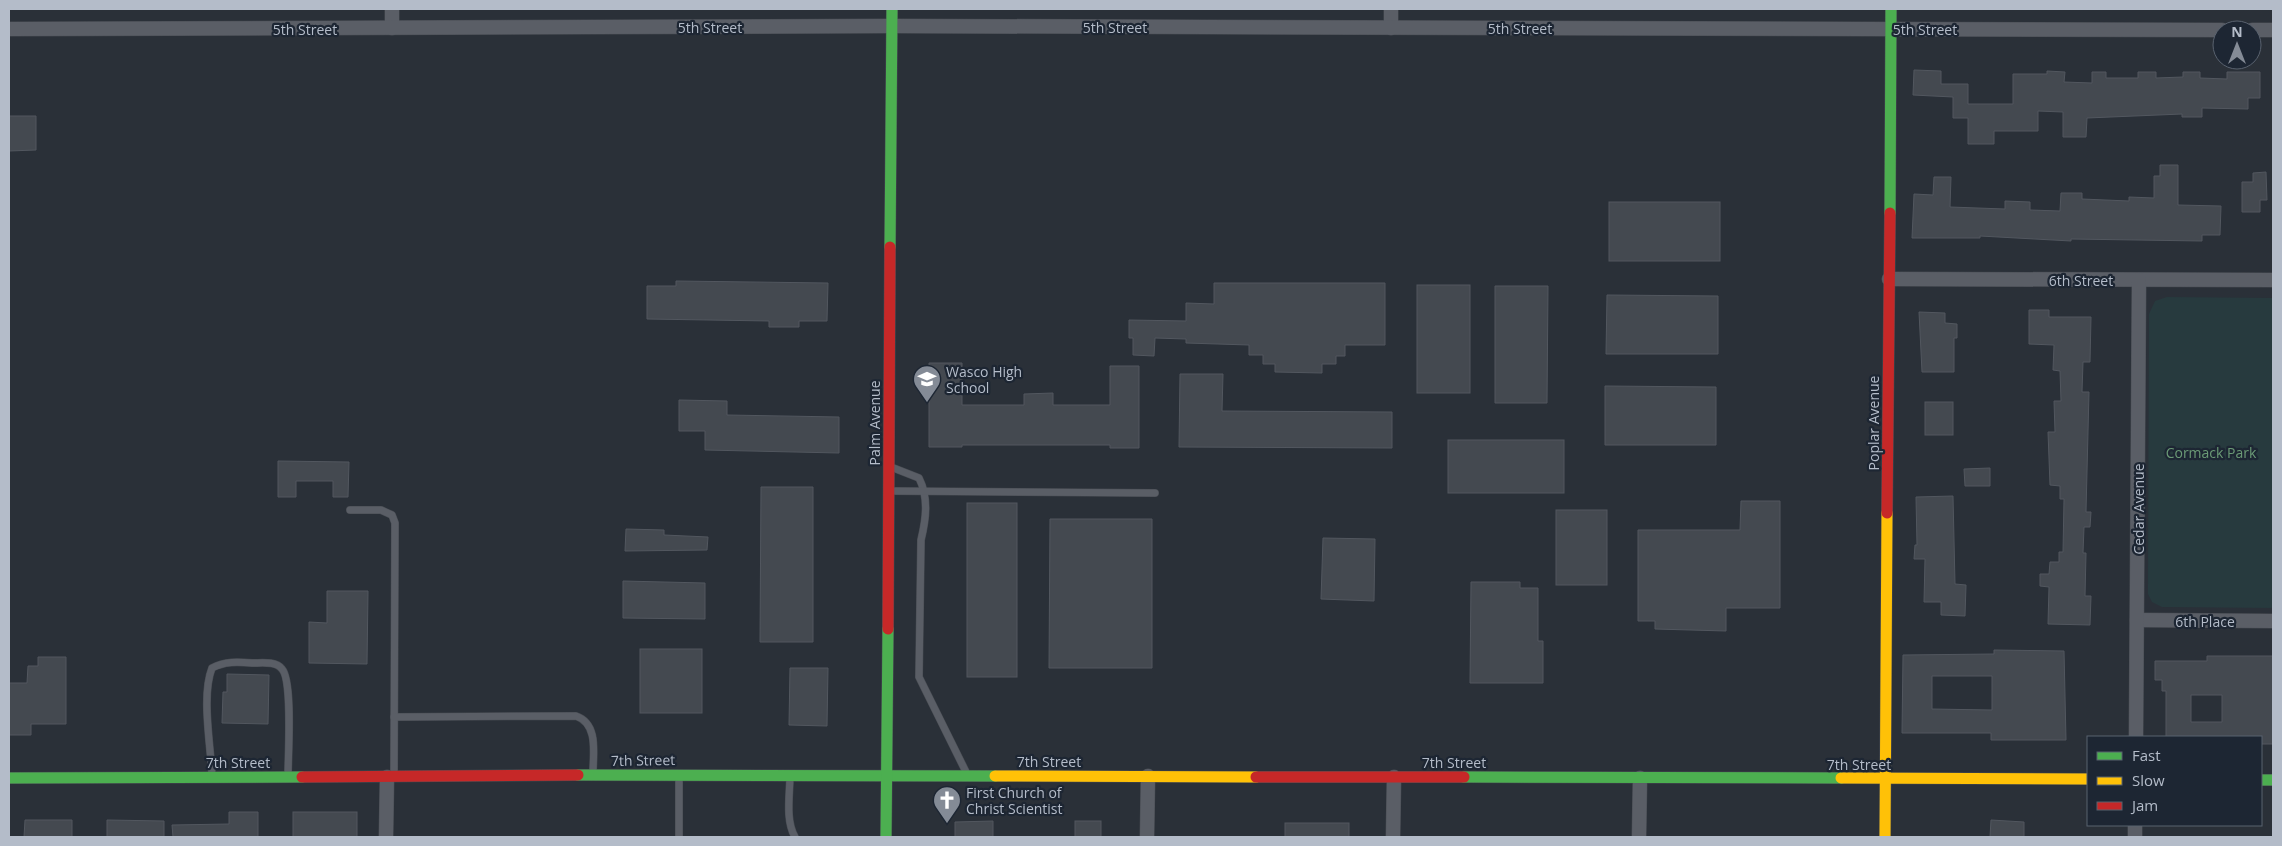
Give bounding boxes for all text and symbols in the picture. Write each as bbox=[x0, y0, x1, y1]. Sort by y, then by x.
street label: 5th Street bbox=[678, 18, 742, 37]
street label: 5th Street bbox=[1083, 18, 1147, 37]
street label: 5th Street bbox=[1488, 19, 1552, 38]
street label: 5th Street bbox=[273, 20, 337, 39]
street label: 5th Street bbox=[1893, 20, 1957, 39]
north arrow bbox=[2212, 20, 2262, 70]
text: N bbox=[2231, 22, 2243, 41]
street label: 6th Street bbox=[2049, 271, 2113, 290]
place label: Wasco High School bbox=[946, 362, 1022, 397]
school or university icon: Wasco High School bbox=[912, 364, 942, 403]
street label: Poplar Avenue bbox=[1864, 375, 1883, 470]
street label: Palm Avenue bbox=[865, 380, 884, 466]
park label: Cormack Park bbox=[2166, 443, 2257, 462]
street label: Cedar Avenue bbox=[2129, 463, 2148, 555]
street label: 6th Place bbox=[2175, 612, 2235, 631]
legend bbox=[2087, 736, 2262, 826]
text: Fast bbox=[2132, 745, 2161, 765]
street label: 7th Street bbox=[611, 750, 675, 770]
street label: 7th Street bbox=[1017, 752, 1081, 771]
street label: 7th Street bbox=[206, 753, 270, 772]
street label: 7th Street bbox=[1422, 753, 1486, 772]
street label: 7th Street bbox=[1827, 755, 1891, 774]
text: Slow bbox=[2132, 770, 2165, 790]
place label: First Church of Christ Scientist bbox=[966, 783, 1063, 818]
church icon: First Church of Christ Scientist bbox=[932, 785, 962, 824]
text: Jam bbox=[2130, 795, 2158, 815]

